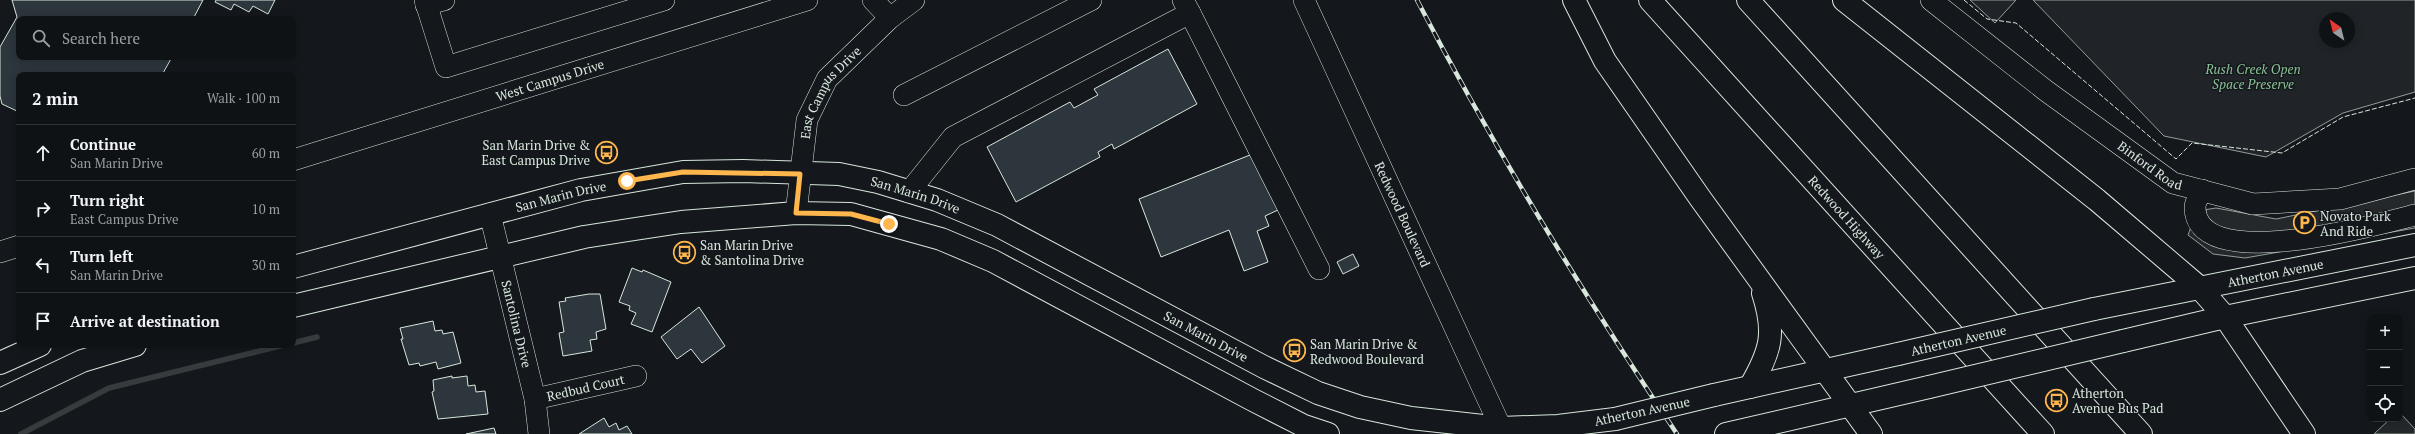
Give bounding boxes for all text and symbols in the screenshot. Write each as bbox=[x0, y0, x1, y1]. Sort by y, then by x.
north arrow bbox=[2319, 12, 2355, 48]
search box bbox=[16, 16, 296, 60]
icon: search bbox=[30, 27, 52, 49]
text: Search here bbox=[62, 28, 140, 48]
street label: East Campus Drive bbox=[796, 42, 865, 140]
street label: West Campus Drive bbox=[494, 55, 606, 105]
park label: Rush Creek Open Space Preserve bbox=[2204, 60, 2301, 93]
text: 2 min bbox=[32, 87, 79, 110]
text: Walk · 100 m bbox=[207, 89, 280, 107]
text: Continue bbox=[70, 134, 136, 154]
place label: San Marin Drive & East Campus Drive bbox=[481, 136, 590, 169]
street label: Binford Road bbox=[2114, 137, 2184, 194]
bus stop icon: San Marin Drive & East Campus Drive bbox=[593, 139, 619, 165]
icon: ahead bbox=[32, 142, 54, 164]
text: 60 m bbox=[252, 144, 280, 162]
text: San Marin Drive bbox=[70, 154, 163, 172]
street label: Redwood Boulevard bbox=[1371, 159, 1435, 270]
route start bbox=[618, 172, 636, 190]
street label: San Marin Drive bbox=[869, 172, 963, 218]
street label: Redwood Highway bbox=[1804, 172, 1889, 263]
street label: San Marin Drive bbox=[513, 177, 608, 216]
text: Turn right bbox=[70, 190, 145, 210]
icon: right bbox=[32, 198, 54, 220]
text: 10 m bbox=[252, 200, 280, 218]
place label: Novato Park And Ride bbox=[2320, 207, 2391, 240]
text: East Campus Drive bbox=[70, 210, 179, 228]
parking icon: Novato Park And Ride bbox=[2291, 210, 2317, 236]
route end bbox=[880, 215, 898, 233]
place label: San Marin Drive & Santolina Drive bbox=[700, 236, 804, 269]
bus stop icon: San Marin Drive & Santolina Drive bbox=[671, 239, 697, 265]
text: Turn left bbox=[70, 246, 134, 266]
icon: left bbox=[32, 254, 54, 276]
street label: Atherton Avenue bbox=[2226, 254, 2325, 291]
text: 30 m bbox=[252, 256, 280, 274]
text: San Marin Drive bbox=[70, 266, 163, 284]
street label: Santolina Drive bbox=[497, 278, 536, 369]
street label: San Marin Drive bbox=[1161, 306, 1251, 366]
icon: arrive bbox=[32, 310, 54, 332]
text: Arrive at destination bbox=[70, 311, 220, 331]
map controls bbox=[2367, 314, 2403, 422]
button: + bbox=[2367, 314, 2403, 350]
street label: Atherton Avenue bbox=[1909, 320, 2008, 360]
place label: San Marin Drive & Redwood Boulevard bbox=[1310, 335, 1424, 368]
bus stop icon: San Marin Drive & Redwood Boulevard bbox=[1281, 338, 1307, 364]
button: − bbox=[2367, 350, 2403, 386]
street label: Redbud Court bbox=[545, 370, 627, 405]
place label: Atherton Avenue Bus Pad bbox=[2072, 384, 2163, 417]
button: locate bbox=[2367, 386, 2403, 422]
bus stop icon: Atherton Avenue Bus Pad bbox=[2044, 387, 2070, 413]
street label: Atherton Avenue bbox=[1592, 392, 1692, 430]

